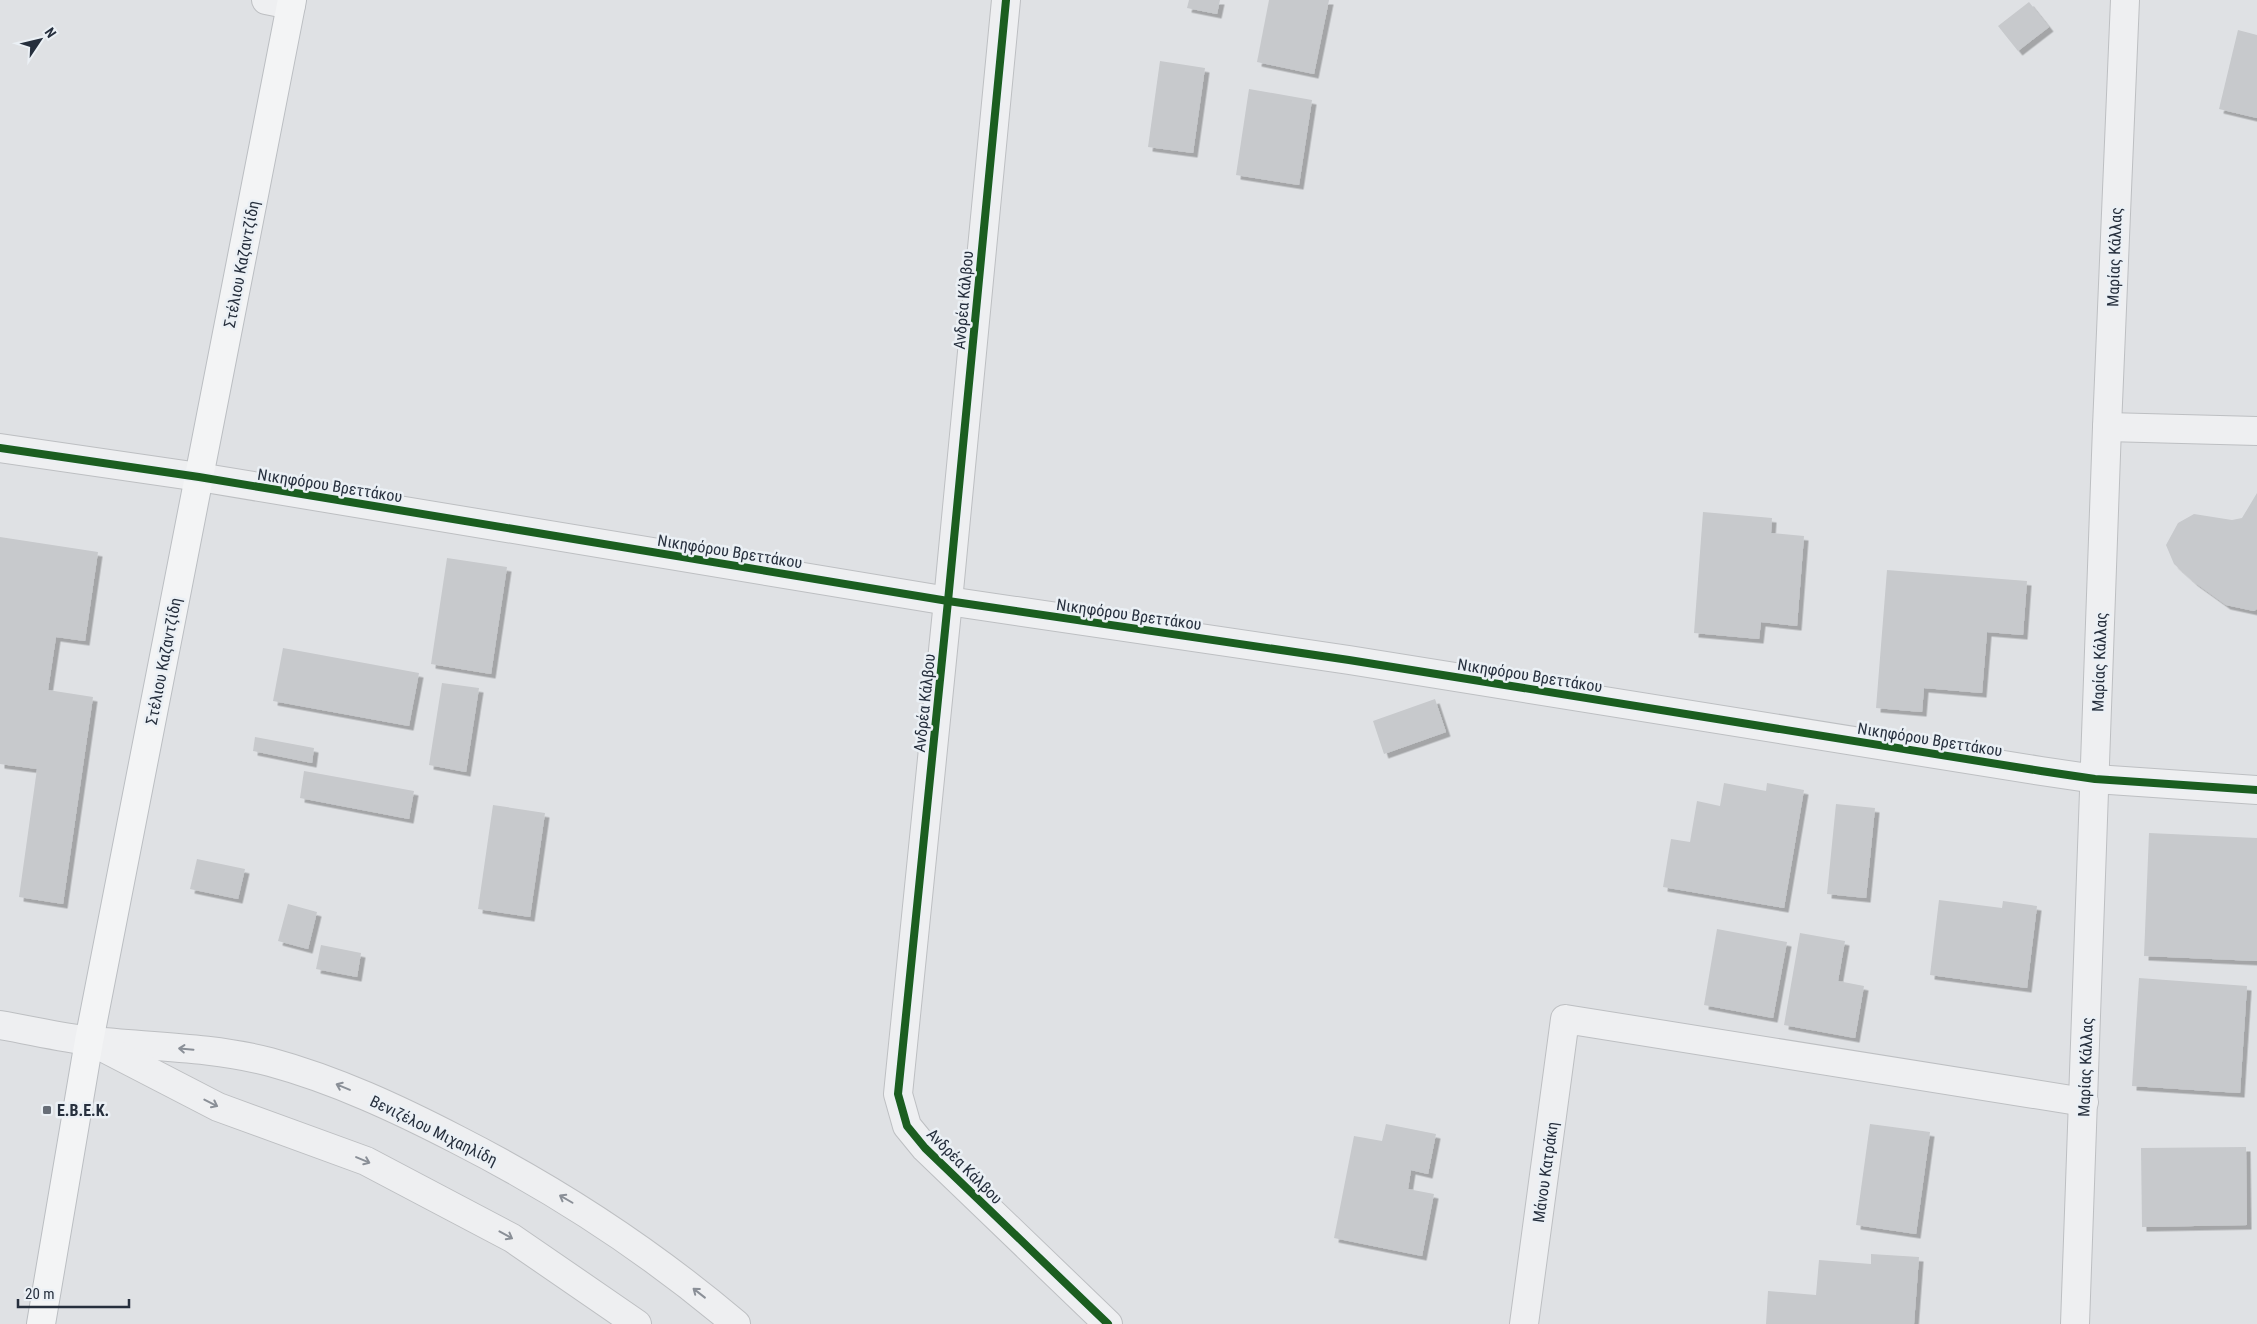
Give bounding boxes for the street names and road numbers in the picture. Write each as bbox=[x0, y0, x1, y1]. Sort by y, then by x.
street label: Στέλιου Καζαντζίδη bbox=[220, 199, 263, 329]
street label: Μαρίας Κάλλας bbox=[2103, 207, 2126, 307]
street label: Ανδρέα Κάλβου bbox=[950, 250, 977, 350]
street label: Νικηφόρου Βρεττάκου bbox=[256, 465, 404, 506]
street label: Νικηφόρου Βρεττάκου bbox=[656, 531, 804, 572]
street label: Νικηφόρου Βρεττάκου bbox=[1055, 595, 1203, 634]
street label: Στέλιου Καζαντζίδη bbox=[142, 596, 185, 726]
street label: Μαρίας Κάλλας bbox=[2088, 612, 2111, 712]
street label: Ανδρέα Κάλβου bbox=[910, 653, 939, 753]
street label: Νικηφόρου Βρεττάκου bbox=[1456, 655, 1604, 696]
street label: Νικηφόρου Βρεττάκου bbox=[1856, 719, 2004, 760]
street label: Μαρίας Κάλλας bbox=[2074, 1017, 2097, 1117]
street label: Βενιζέλου Μιχαηλίδη bbox=[367, 1091, 501, 1170]
street label: Μάνου Κατράκη bbox=[1529, 1120, 1562, 1224]
street label: Ανδρέα Κάλβου bbox=[923, 1125, 1006, 1208]

